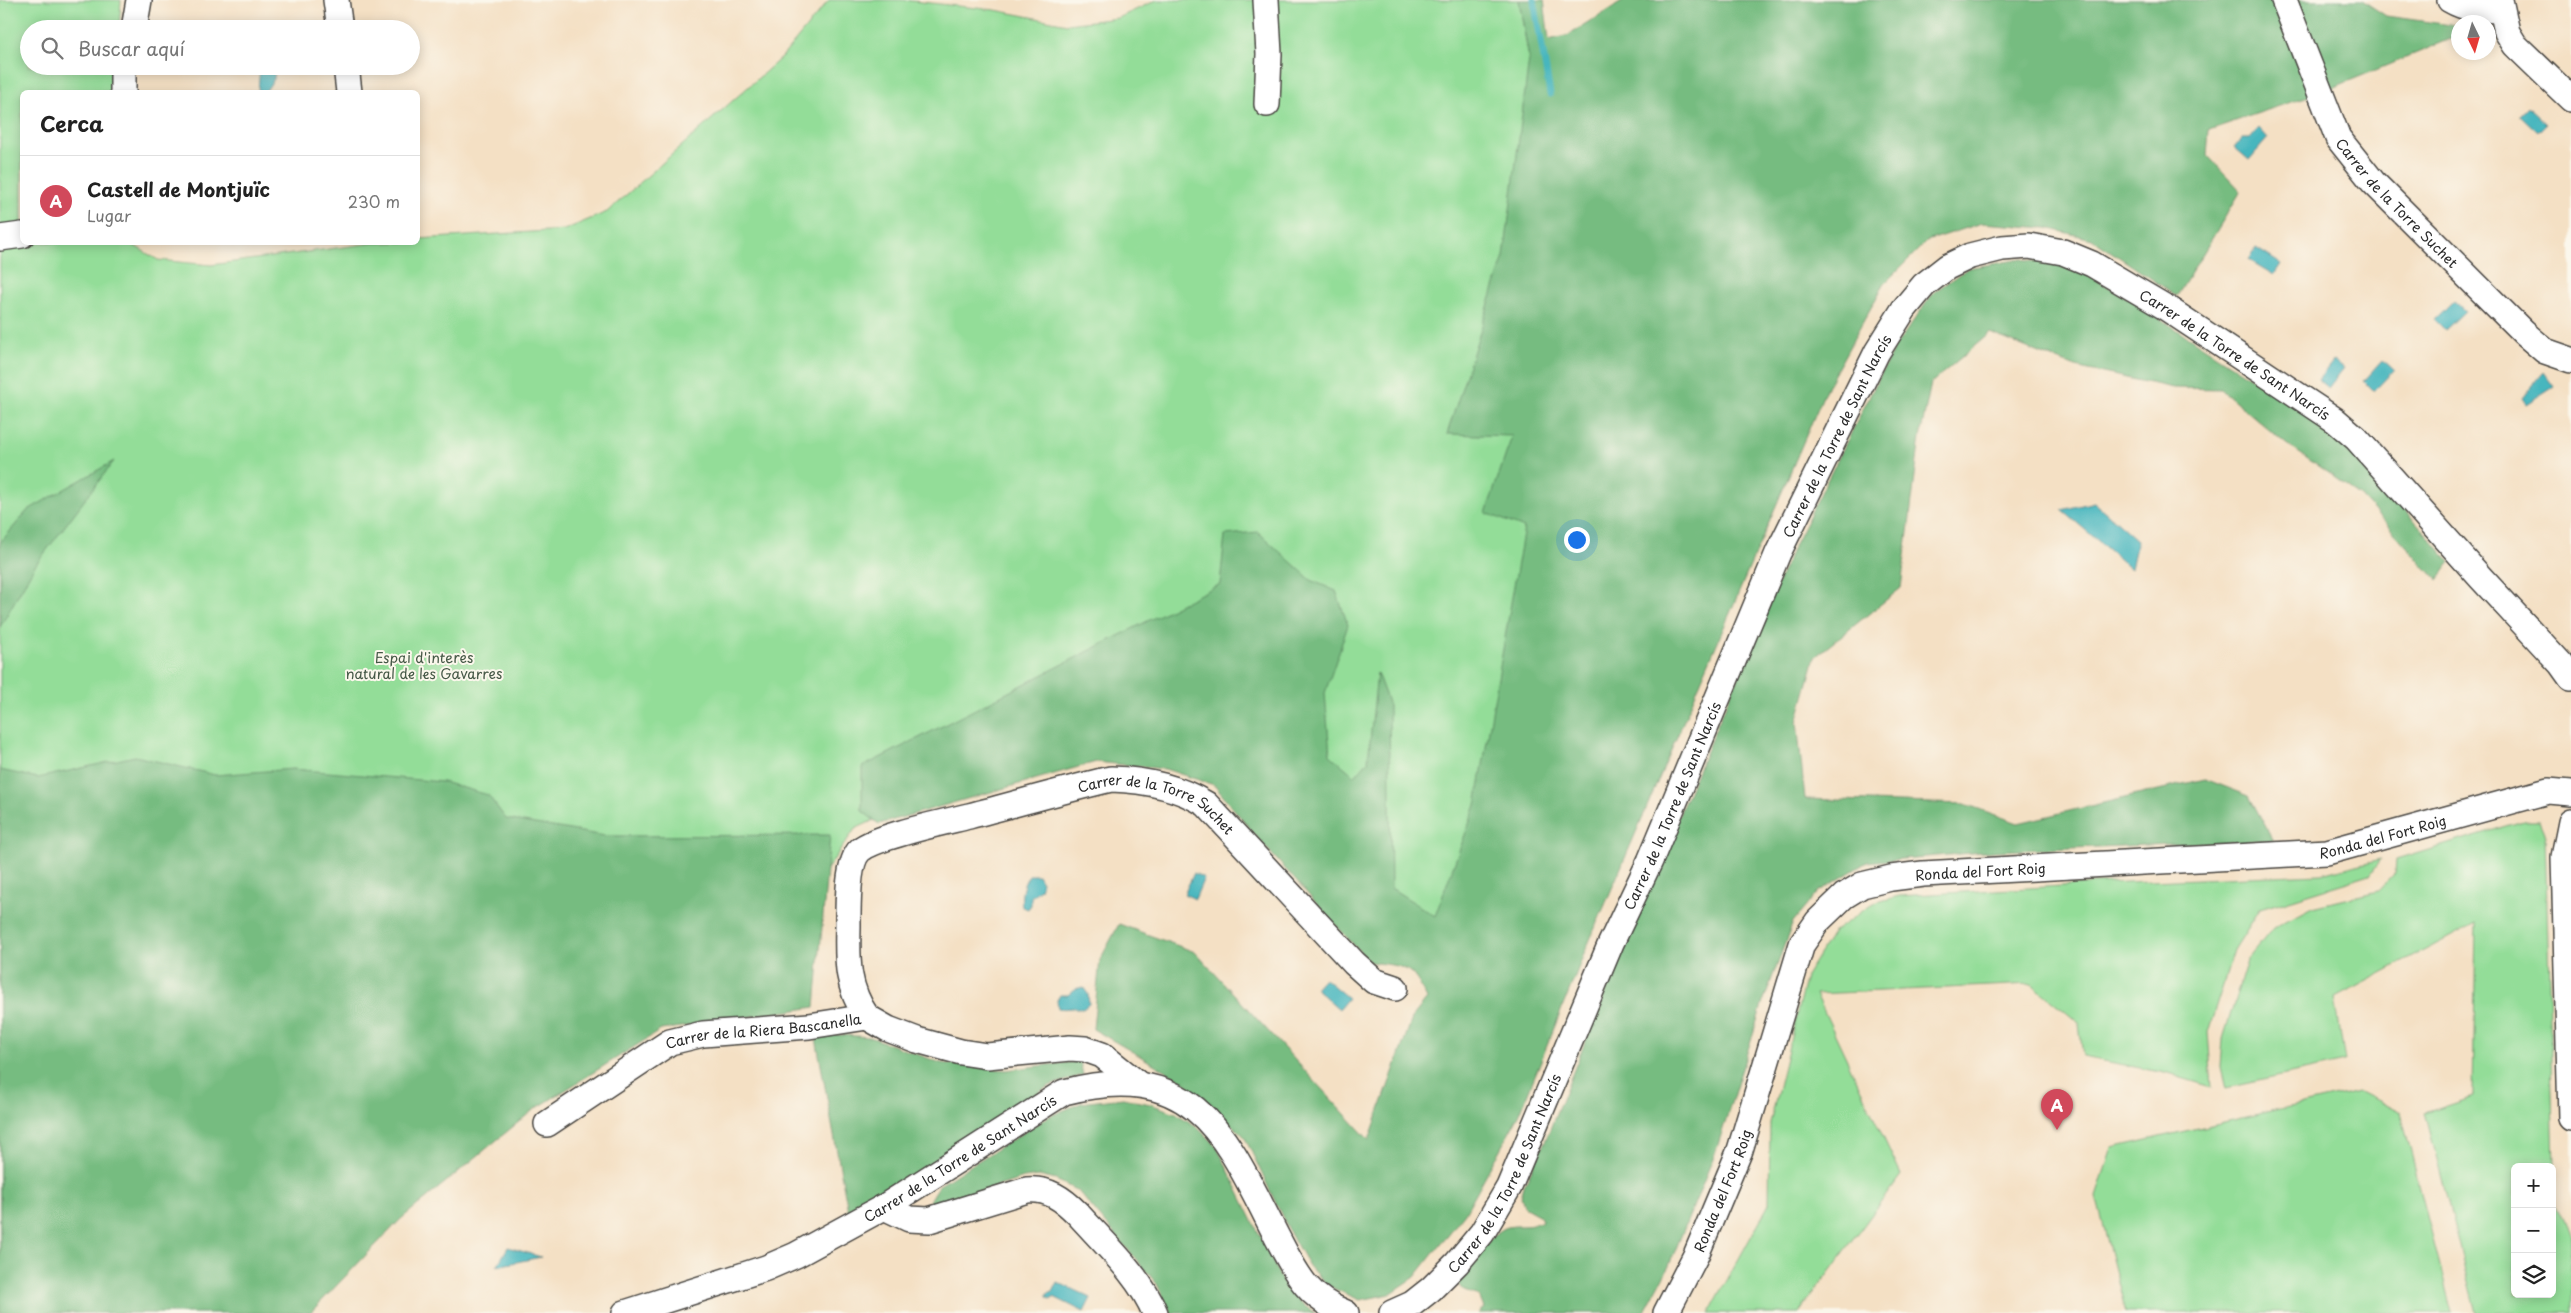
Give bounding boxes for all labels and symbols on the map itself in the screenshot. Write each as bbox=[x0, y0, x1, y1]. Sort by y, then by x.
north arrow bbox=[2451, 15, 2496, 60]
street label: Carrer de la Torre Suchet bbox=[2331, 133, 2463, 272]
street label: Carrer de la Torre de Sant Narcís bbox=[2136, 284, 2335, 425]
street label: Carrer de la Torre de Sant Narcís bbox=[1777, 330, 1896, 541]
your location bbox=[1564, 527, 1590, 553]
park label: Espai d'interès natural de les Gavarres bbox=[346, 647, 502, 684]
street label: Carrer de la Torre de Sant Narcís bbox=[1618, 698, 1726, 913]
street label: Carrer de la Torre Suchet bbox=[1075, 768, 1240, 839]
street label: Ronda del Fort Roig bbox=[2319, 809, 2449, 863]
street label: Ronda del Fort Roig bbox=[1914, 857, 2046, 885]
street label: Carrer de la Riera Bascanella bbox=[663, 1008, 863, 1053]
street label: Carrer de la Torre de Sant Narcís bbox=[1442, 1070, 1566, 1278]
street label: Carrer de la Torre de Sant Narcís bbox=[860, 1089, 1060, 1227]
pin: A bbox=[2041, 1089, 2073, 1130]
street label: Ronda del Fort Roig bbox=[1688, 1127, 1756, 1255]

